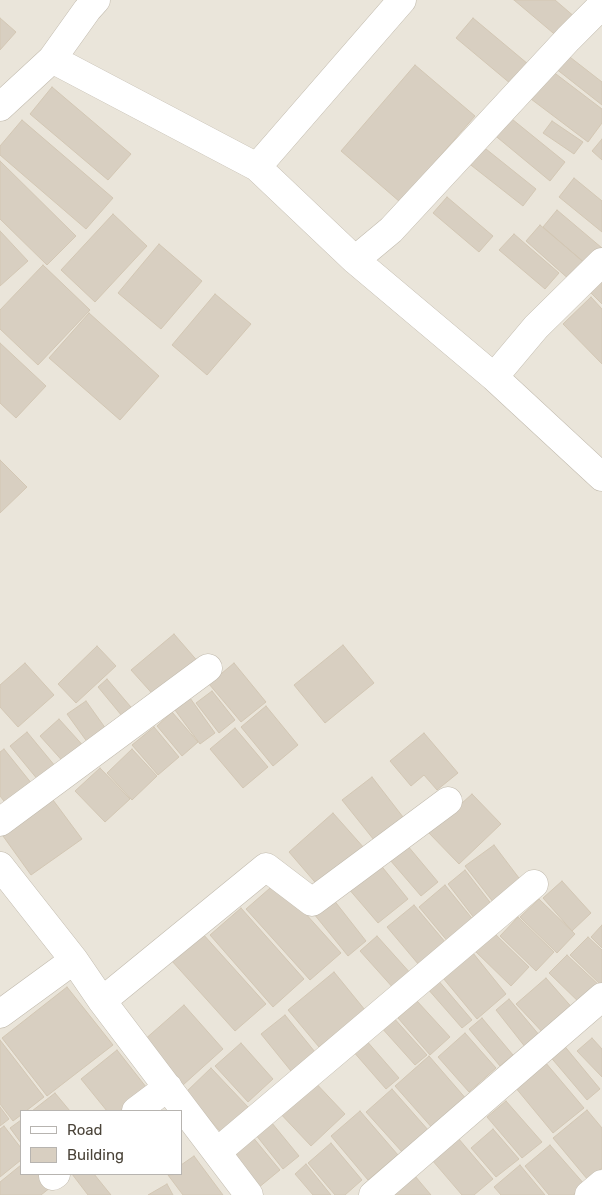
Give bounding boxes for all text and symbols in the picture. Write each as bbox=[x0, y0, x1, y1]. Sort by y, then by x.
legend bbox=[20, 1110, 182, 1175]
text: Road bbox=[67, 1121, 103, 1139]
text: Building bbox=[67, 1146, 124, 1164]

